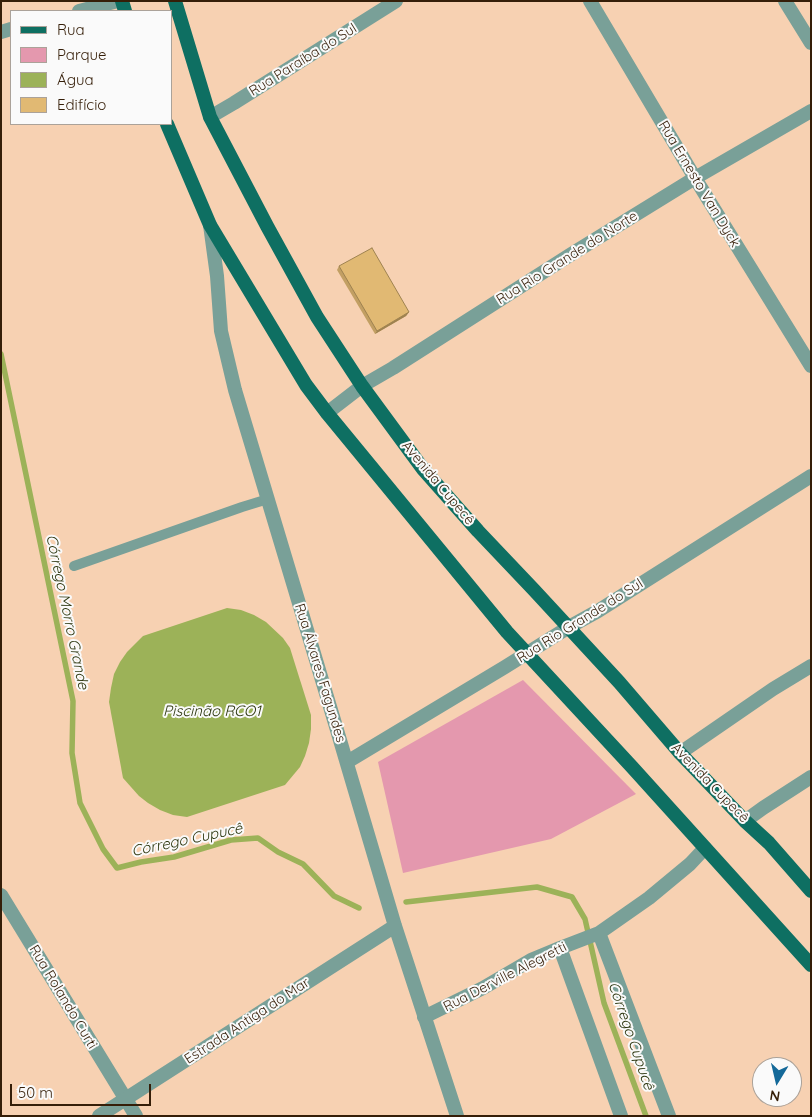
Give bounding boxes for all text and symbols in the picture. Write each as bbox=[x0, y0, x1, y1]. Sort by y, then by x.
legend bbox=[10, 10, 172, 125]
text: Rua bbox=[57, 20, 85, 39]
street label: Rua Paraíba do Sul bbox=[246, 20, 360, 100]
text: Parque bbox=[57, 45, 107, 64]
text: Água bbox=[57, 70, 94, 89]
text: Edifício bbox=[57, 95, 106, 114]
street label: Rua Ernesto Van Dyck bbox=[655, 118, 743, 250]
street label: Rua Rio Grande do Norte bbox=[493, 208, 641, 308]
street label: Avenida Cupecê bbox=[398, 438, 478, 528]
water label: Córrego Morro Grande bbox=[42, 533, 92, 691]
street label: Rua Rio Grande do Sul bbox=[514, 575, 646, 667]
street label: Rua Álvares Fagundes bbox=[291, 601, 349, 745]
water label: Piscinão RCO1 bbox=[163, 702, 261, 720]
street label: Avenida Cupecê bbox=[668, 740, 752, 826]
water label: Córrego Cupucê bbox=[130, 819, 244, 861]
street label: Rua Derville Alegretti bbox=[440, 939, 570, 1015]
street label: Rua Rolando Curti bbox=[25, 942, 101, 1052]
street label: Estrada Antiga do Mar bbox=[181, 974, 313, 1068]
water label: Córrego Cupucê bbox=[604, 980, 658, 1092]
north arrow bbox=[752, 1057, 802, 1107]
scale bar bbox=[12, 1074, 154, 1106]
text: 50 m bbox=[18, 1083, 53, 1102]
text: N bbox=[768, 1086, 781, 1106]

